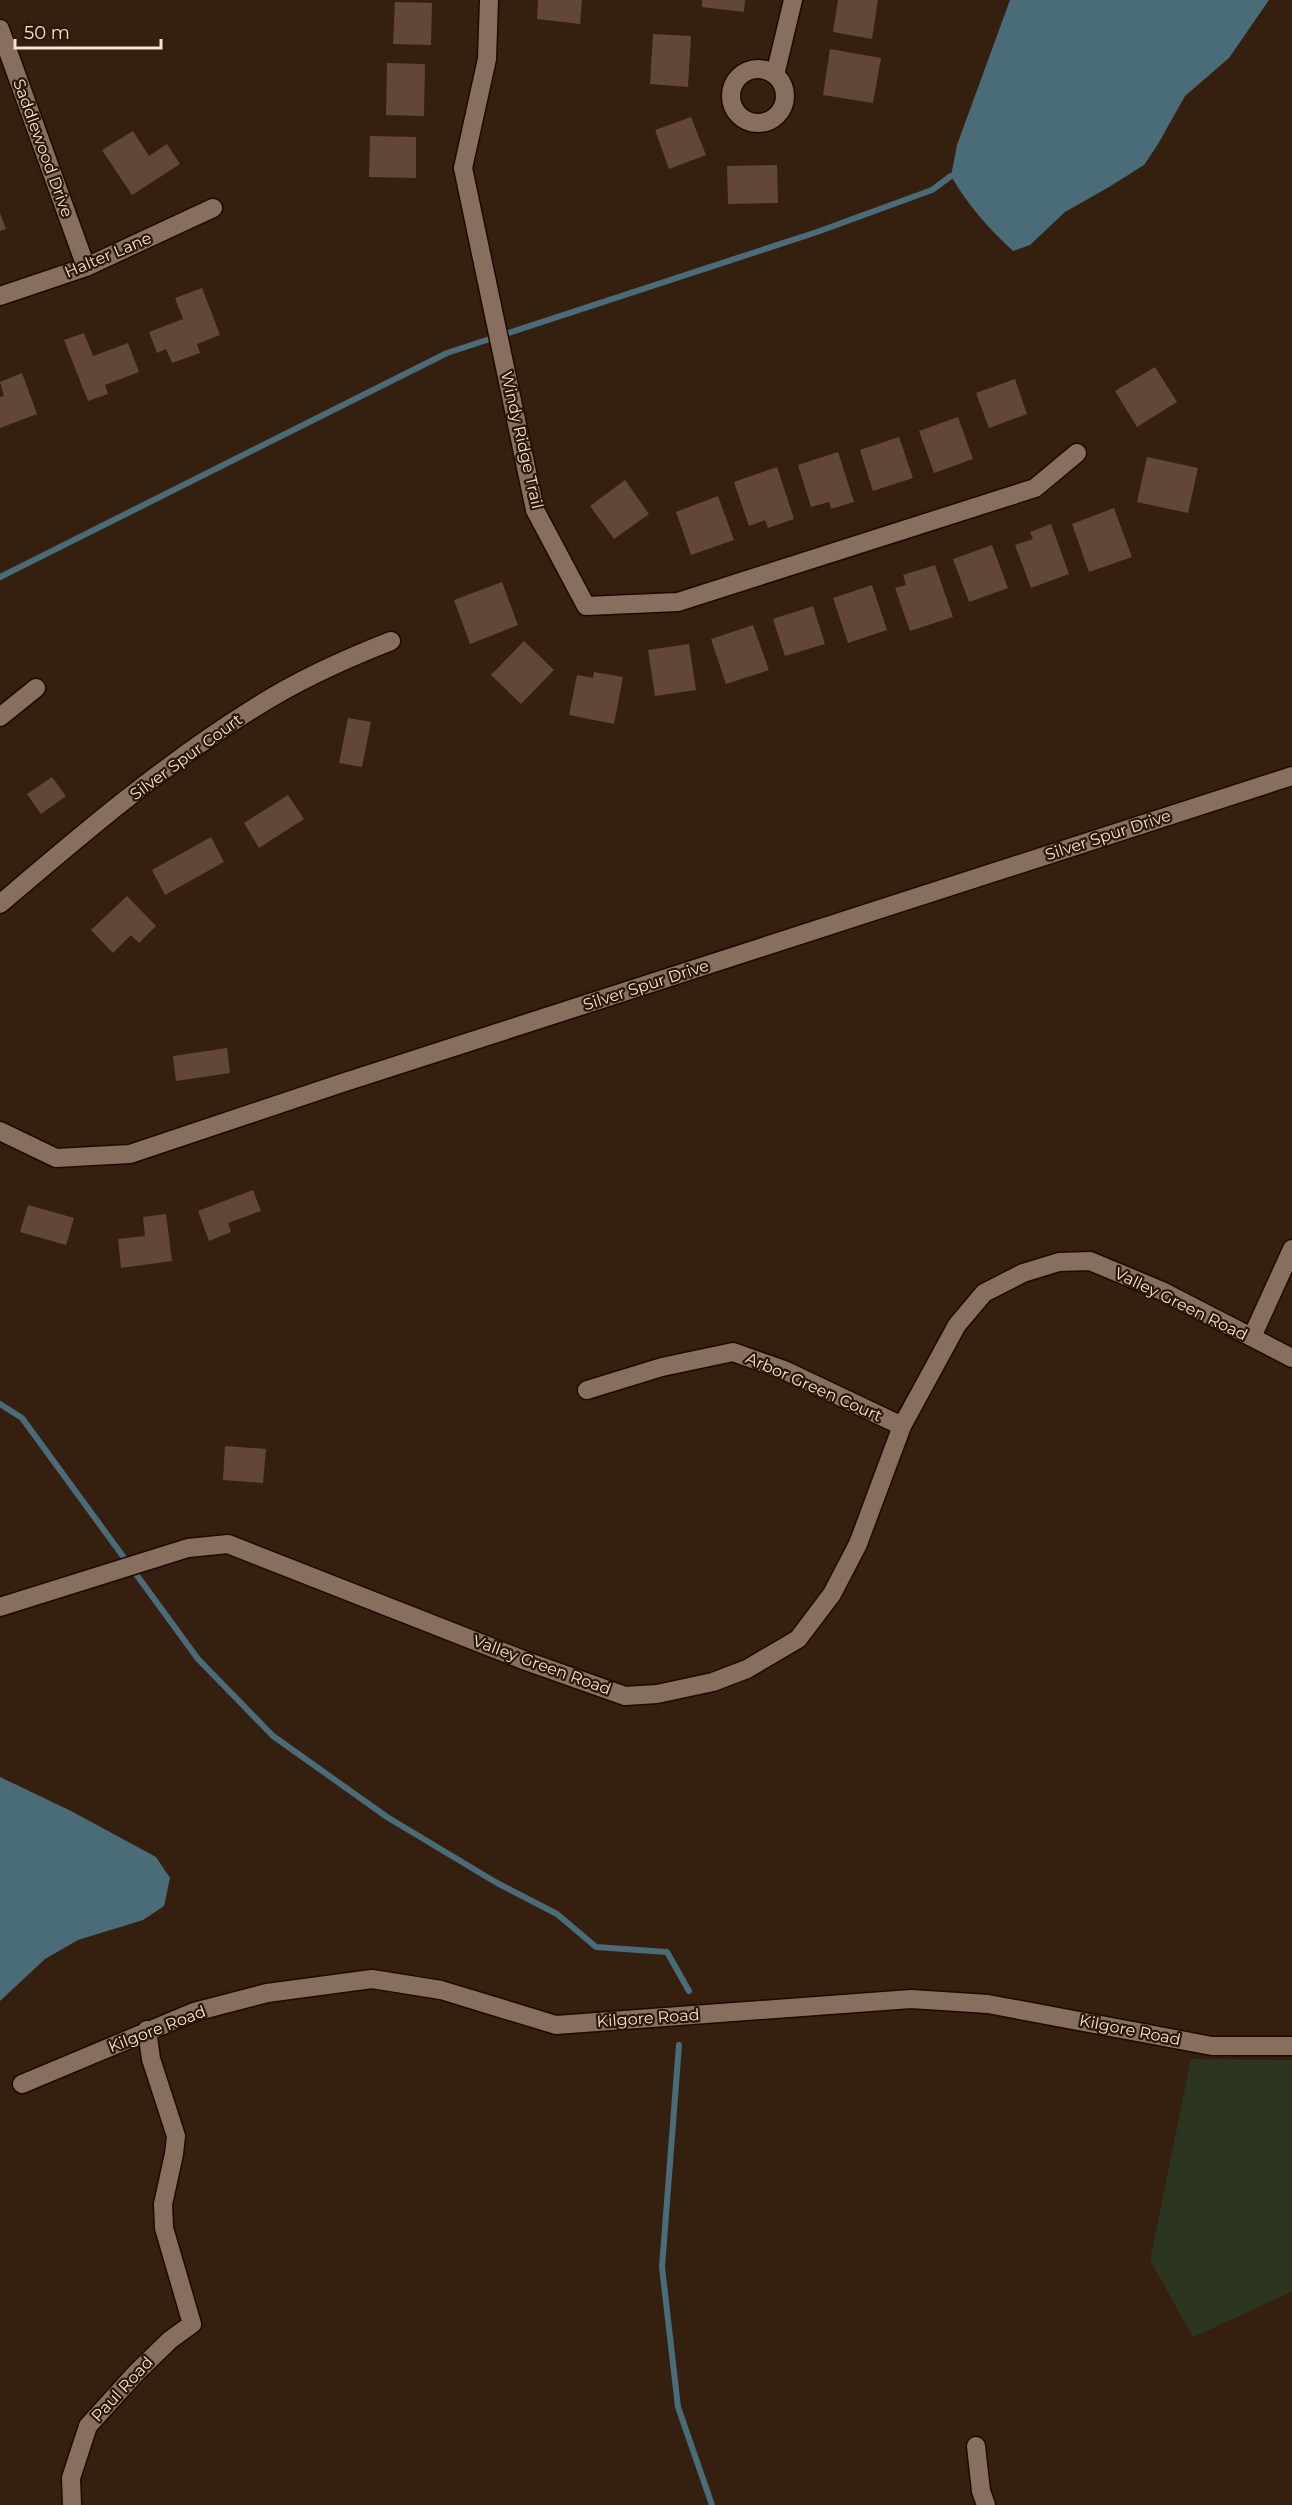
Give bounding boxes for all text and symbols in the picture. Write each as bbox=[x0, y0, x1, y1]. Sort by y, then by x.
scale bar bbox=[15, 12, 160, 50]
text: 50 m bbox=[24, 22, 70, 44]
street label: Saddlewood Drive bbox=[9, 76, 77, 220]
street label: Halter Lane bbox=[62, 228, 154, 282]
street label: Windy Ridge Trail bbox=[497, 369, 547, 511]
street label: Silver Spur Court bbox=[126, 710, 246, 804]
street label: Silver Spur Drive bbox=[1043, 806, 1173, 864]
street label: Silver Spur Drive bbox=[581, 956, 711, 1014]
street label: Valley Green Road bbox=[1111, 1264, 1251, 1344]
street label: Arbor Green Court bbox=[743, 1348, 886, 1426]
street label: Valley Green Road bbox=[470, 1631, 614, 1699]
street label: Kilgore Road bbox=[106, 2002, 208, 2056]
street label: Kilgore Road bbox=[596, 2005, 700, 2031]
street label: Kilgore Road bbox=[1078, 2011, 1182, 2049]
street label: Paul Road bbox=[87, 2353, 157, 2425]

